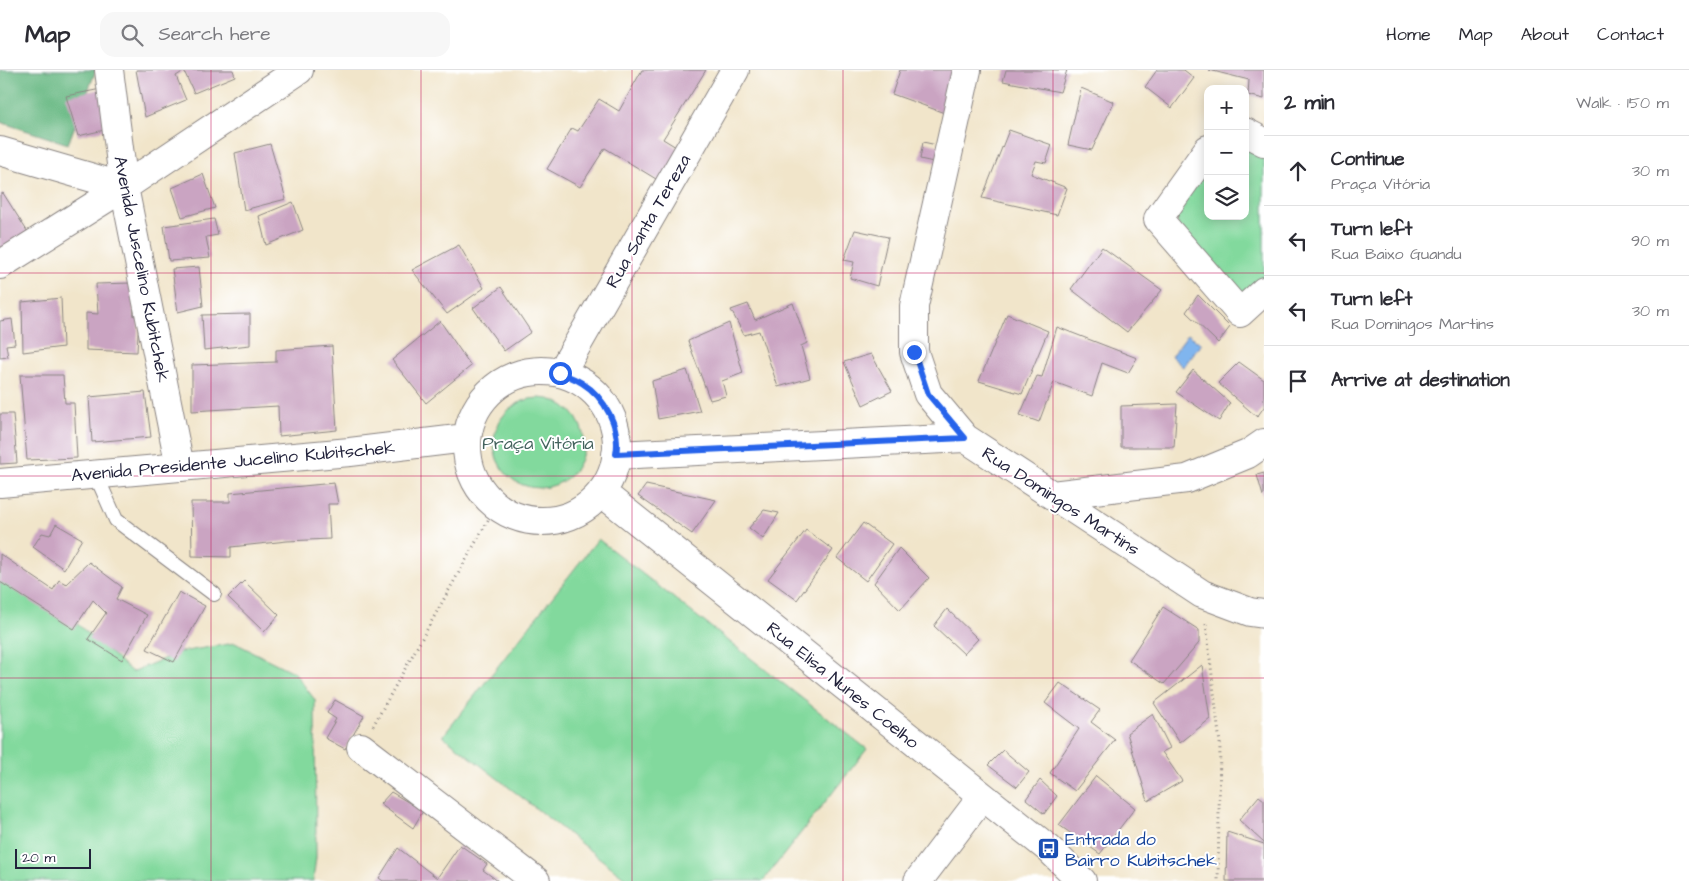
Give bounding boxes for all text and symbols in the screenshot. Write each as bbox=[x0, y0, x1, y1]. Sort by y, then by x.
search box bbox=[100, 12, 450, 57]
text: Map bbox=[25, 18, 70, 52]
icon: search bbox=[118, 21, 146, 49]
text: Search here bbox=[158, 21, 271, 48]
text: Home bbox=[1386, 22, 1431, 47]
text: Map bbox=[1459, 22, 1493, 47]
text: About bbox=[1521, 22, 1569, 47]
text: Contact bbox=[1597, 22, 1664, 47]
map controls bbox=[1204, 85, 1249, 220]
button: + bbox=[1204, 85, 1249, 130]
text: 2 min bbox=[1284, 88, 1334, 117]
text: Walk · 150 m bbox=[1576, 92, 1669, 114]
button: − bbox=[1204, 130, 1249, 175]
text: Continue bbox=[1331, 146, 1405, 173]
street label: Rua Santa Tereza bbox=[600, 150, 697, 293]
street label: Avenida Juscelino Kubitchek bbox=[107, 154, 176, 384]
icon: ahead bbox=[1284, 157, 1312, 185]
text: 30 m bbox=[1632, 160, 1669, 182]
text: Praça Vitória bbox=[1331, 173, 1430, 195]
button: layers bbox=[1204, 175, 1249, 220]
text: Turn left bbox=[1331, 216, 1412, 243]
icon: left bbox=[1284, 227, 1312, 255]
text: 90 m bbox=[1631, 230, 1669, 252]
text: Rua Baixo Guandu bbox=[1331, 243, 1462, 265]
text: Turn left bbox=[1331, 286, 1412, 313]
icon: left bbox=[1284, 297, 1312, 325]
text: 30 m bbox=[1632, 300, 1669, 322]
text: Rua Domingos Martins bbox=[1331, 313, 1494, 335]
route end bbox=[903, 341, 926, 364]
route start bbox=[549, 362, 572, 385]
icon: arrive bbox=[1284, 367, 1312, 395]
text: Arrive at destination bbox=[1331, 367, 1510, 394]
park label: Praça Vitória bbox=[482, 431, 594, 456]
street label: Avenida Presidente Jucelino Kubitschek bbox=[70, 435, 396, 488]
street label: Rua Domingos Martins bbox=[976, 441, 1145, 563]
street label: Rua Elisa Nunes Coelho bbox=[761, 616, 924, 755]
place label: Entrada do Bairro Kubitschek bbox=[1065, 827, 1217, 873]
bus stop icon: Entrada do Bairro Kubitschek bbox=[1037, 837, 1061, 861]
scale bar bbox=[15, 846, 91, 869]
text: 20 m bbox=[22, 848, 55, 868]

